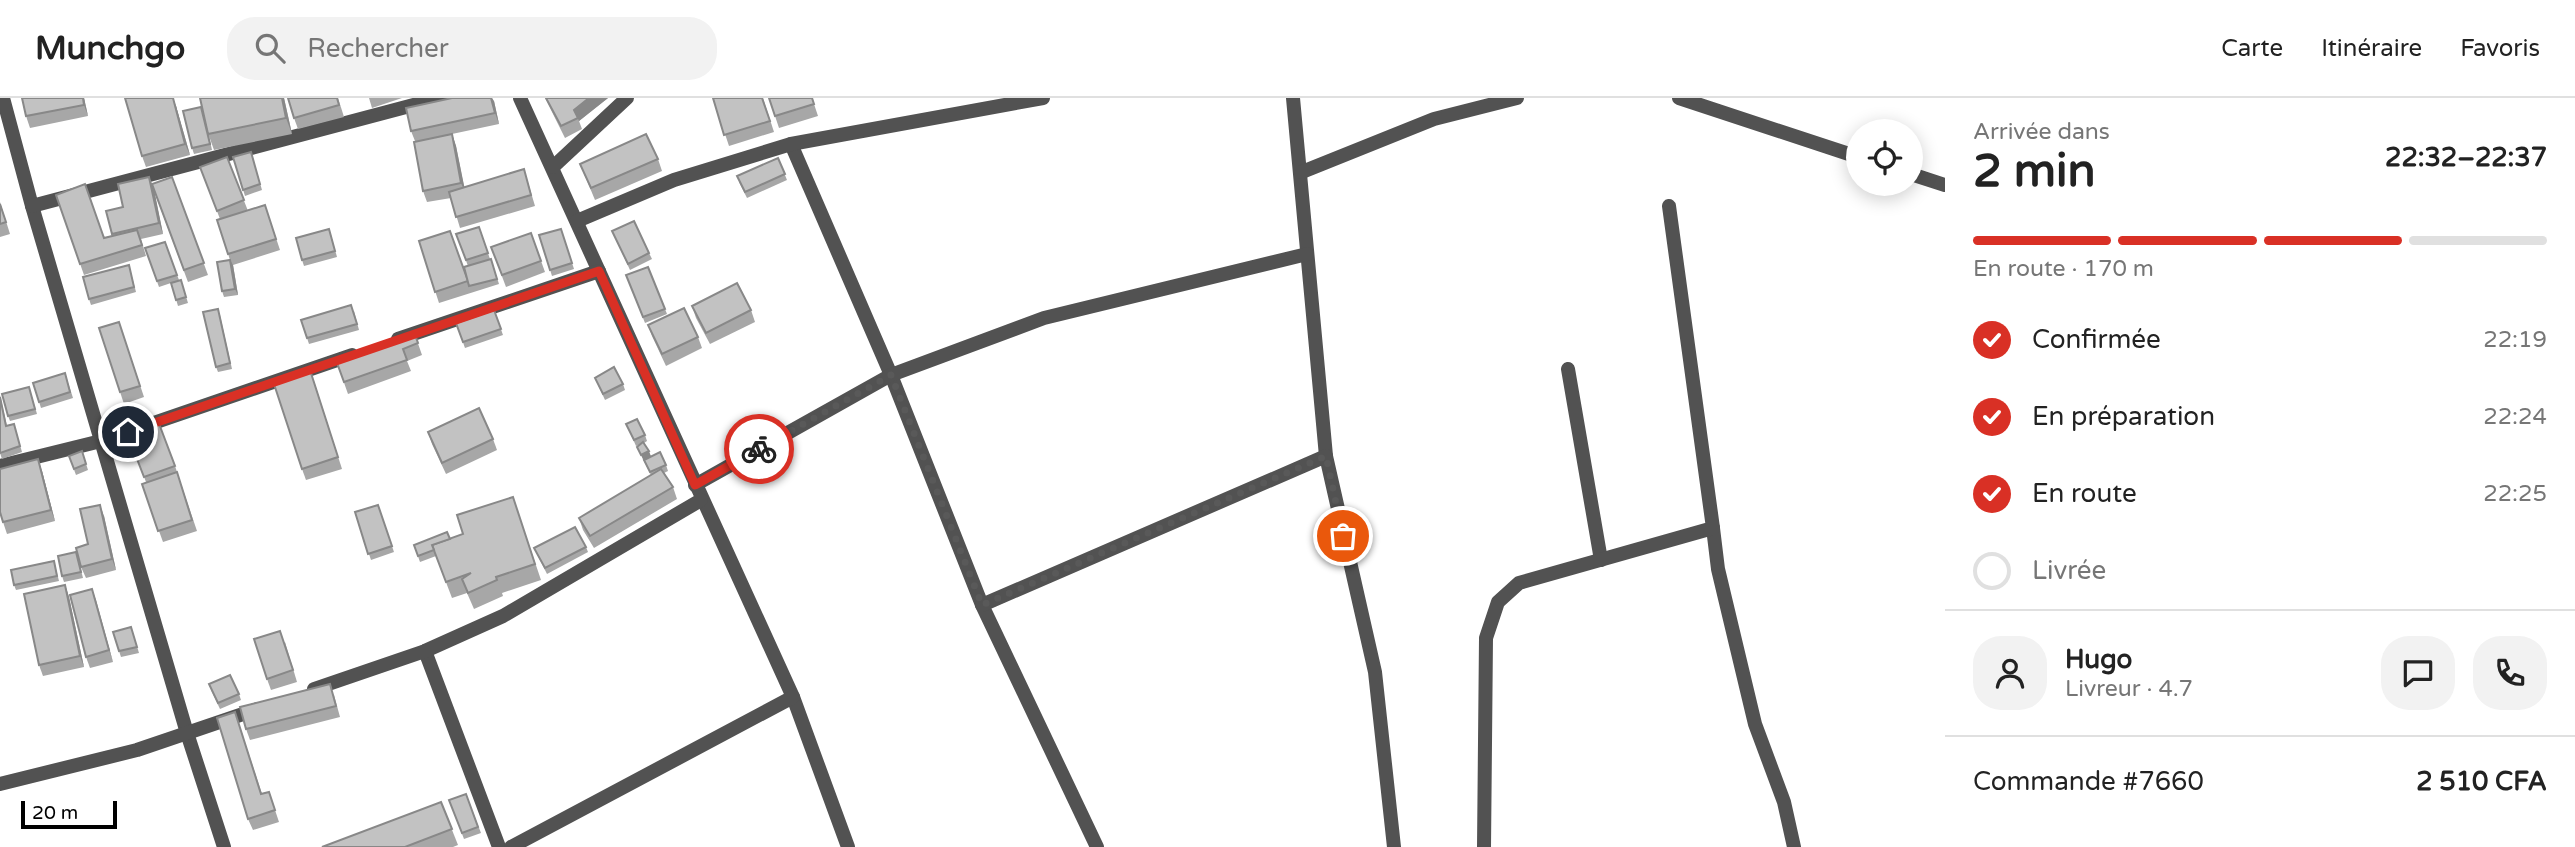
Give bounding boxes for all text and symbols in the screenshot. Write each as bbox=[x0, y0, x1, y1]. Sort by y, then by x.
search box bbox=[227, 17, 717, 80]
text: Munchgo bbox=[35, 29, 185, 68]
icon: search bbox=[251, 29, 289, 67]
text: Rechercher bbox=[307, 33, 449, 64]
text: Carte bbox=[2221, 34, 2283, 63]
text: Itinéraire bbox=[2321, 34, 2422, 63]
text: Favoris bbox=[2460, 34, 2540, 63]
text: Arrivée dans bbox=[1973, 118, 2110, 146]
map controls bbox=[1846, 119, 1923, 196]
button: locate bbox=[1846, 119, 1923, 196]
text: 22:32–22:37 bbox=[2385, 142, 2547, 173]
text: 2 min bbox=[1973, 144, 2096, 199]
text: En route · 170 m bbox=[1973, 255, 2154, 283]
icon: check bbox=[1973, 321, 2011, 359]
text: Confirmée bbox=[2032, 324, 2161, 355]
text: 22:19 bbox=[2483, 326, 2547, 354]
icon: check bbox=[1973, 398, 2011, 436]
text: En préparation bbox=[2032, 401, 2215, 432]
pin bbox=[98, 402, 158, 462]
text: 22:24 bbox=[2483, 403, 2547, 431]
icon: home bbox=[109, 413, 147, 451]
courier bbox=[724, 414, 794, 484]
icon: bike bbox=[740, 430, 778, 468]
icon: check bbox=[1973, 475, 2011, 513]
text: En route bbox=[2032, 478, 2137, 509]
text: 22:25 bbox=[2483, 480, 2547, 508]
pin bbox=[1313, 506, 1373, 566]
icon: bag bbox=[1324, 517, 1362, 555]
text: Livrée bbox=[2032, 555, 2106, 586]
button: person bbox=[1973, 636, 2047, 710]
button: chat bbox=[2381, 636, 2455, 710]
button: phone bbox=[2473, 636, 2547, 710]
text: Hugo bbox=[2065, 644, 2132, 675]
text: Livreur · 4.7 bbox=[2065, 675, 2193, 703]
text: Commande #7660 bbox=[1973, 766, 2204, 797]
text: 2 510 CFA bbox=[2416, 766, 2547, 797]
scale bar bbox=[21, 798, 117, 830]
text: 20 m bbox=[32, 802, 78, 824]

